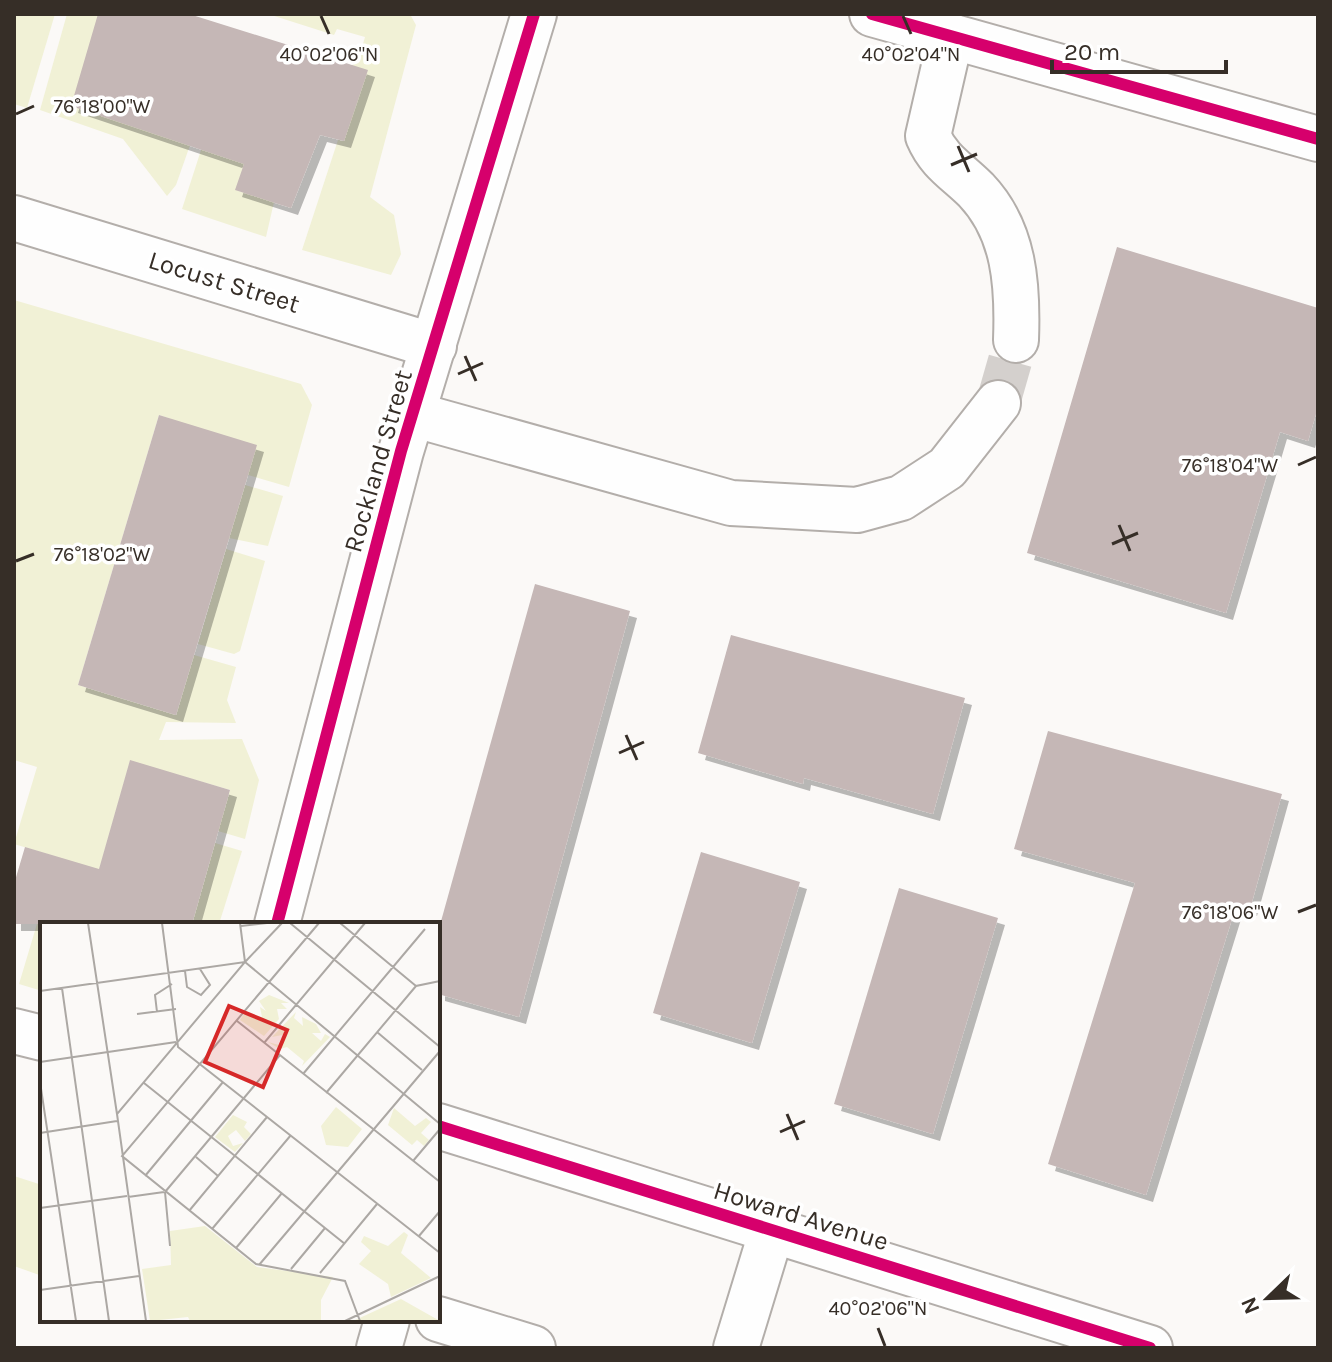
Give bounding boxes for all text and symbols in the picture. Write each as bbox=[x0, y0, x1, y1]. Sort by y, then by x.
scale bar bbox=[1052, 24, 1226, 74]
text: 20 m bbox=[1064, 38, 1120, 66]
text: 40°02'06"N bbox=[279, 43, 379, 66]
text: 40°02'04"N bbox=[862, 43, 960, 66]
text: 76°18'00"W bbox=[54, 95, 151, 118]
street label: Locust Street bbox=[145, 244, 304, 320]
street label: Rockland Street bbox=[337, 366, 419, 556]
text: 76°18'04"W bbox=[1182, 454, 1278, 477]
text: 76°18'02"W bbox=[54, 543, 150, 566]
text: 76°18'06"W bbox=[1182, 901, 1278, 924]
inset map bbox=[40, 922, 440, 1322]
street label: Howard Avenue bbox=[710, 1175, 892, 1257]
north arrow bbox=[1228, 1258, 1308, 1338]
text: N bbox=[1235, 1293, 1266, 1318]
text: 40°02'06"N bbox=[828, 1297, 928, 1320]

